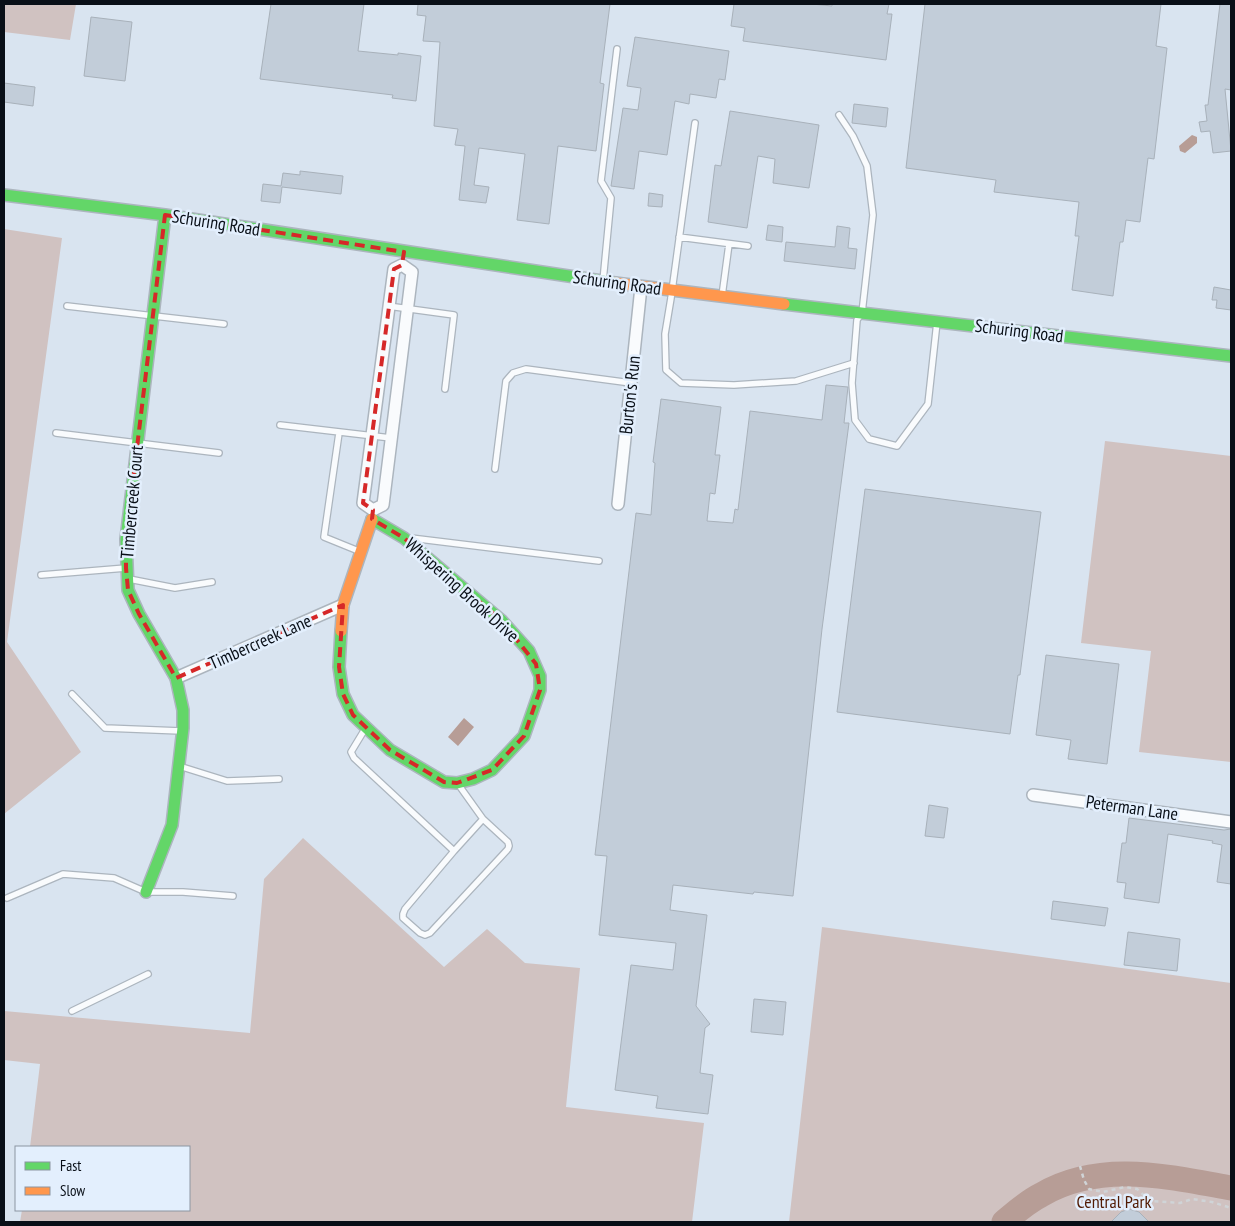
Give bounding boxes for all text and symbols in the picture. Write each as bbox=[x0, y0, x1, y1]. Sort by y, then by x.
street label: Schuring Road bbox=[170, 204, 262, 241]
street label: Schuring Road bbox=[571, 265, 663, 300]
street label: Schuring Road bbox=[974, 314, 1065, 347]
street label: Burton's Run bbox=[614, 355, 645, 435]
street label: Timbercreek Court bbox=[115, 444, 148, 560]
street label: Whispering Brook Drive bbox=[401, 532, 524, 647]
street label: Timbercreek Lane bbox=[205, 609, 315, 674]
street label: Peterman Lane bbox=[1085, 790, 1180, 825]
legend bbox=[15, 1146, 190, 1211]
text: Fast bbox=[60, 1156, 81, 1175]
text: Slow bbox=[60, 1181, 85, 1200]
park label: Central Park bbox=[1077, 1190, 1151, 1213]

